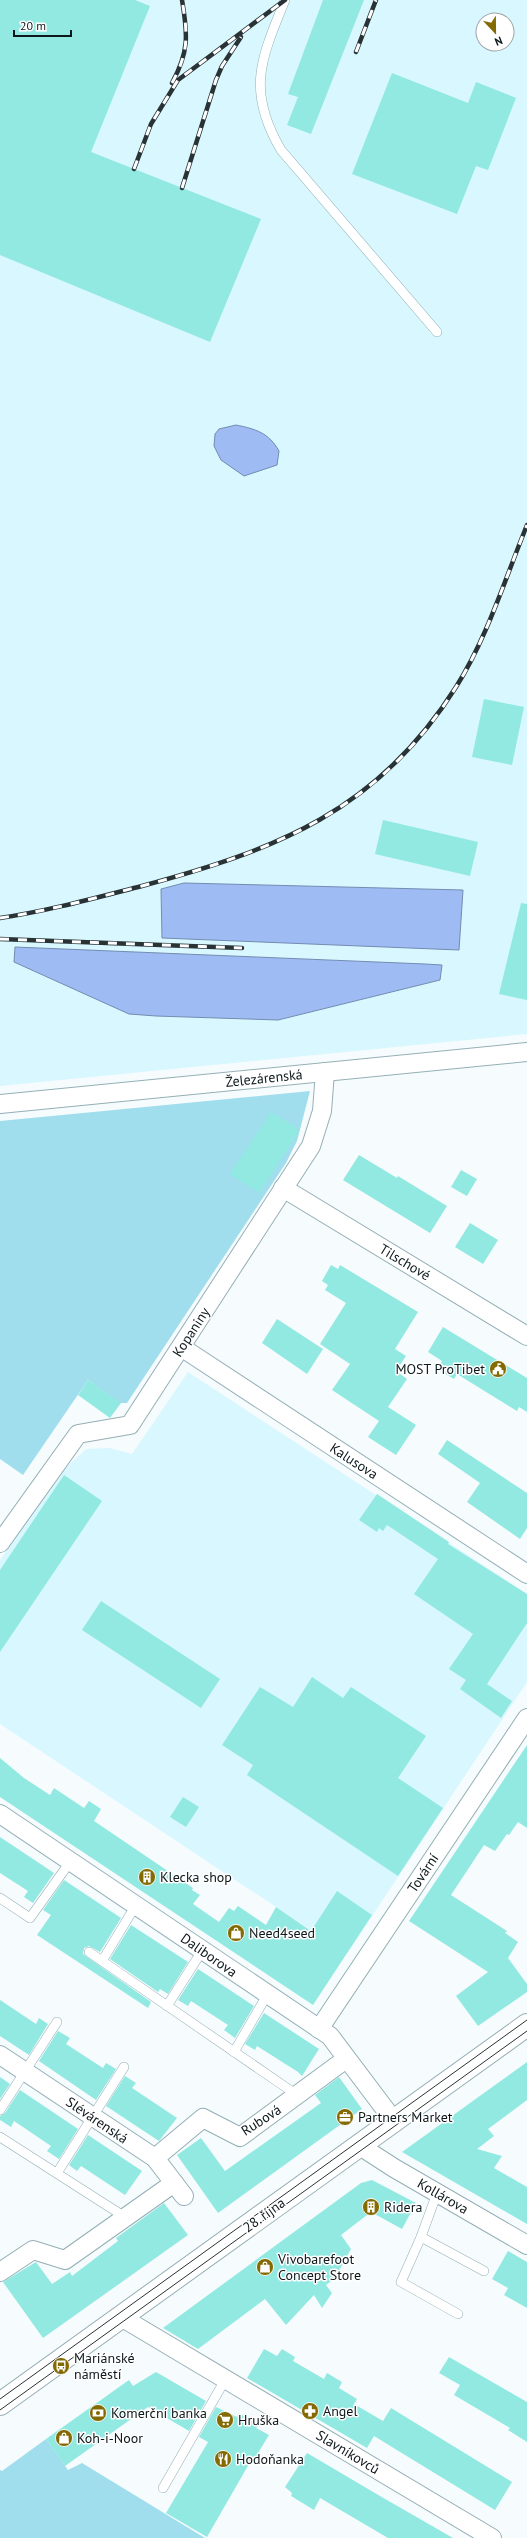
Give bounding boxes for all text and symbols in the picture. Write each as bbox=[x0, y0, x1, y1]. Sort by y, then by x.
scale bar bbox=[14, 12, 71, 38]
north arrow bbox=[475, 12, 515, 52]
text: 20 m bbox=[20, 18, 46, 33]
text: N bbox=[493, 33, 505, 49]
street label: Železárenská bbox=[225, 1065, 303, 1091]
street label: Tilschové bbox=[376, 1240, 434, 1284]
street label: Kopaniny bbox=[168, 1303, 214, 1360]
public building icon: MOST ProTibet bbox=[488, 1359, 508, 1379]
place label: MOST ProTibet bbox=[395, 1360, 485, 1378]
street label: Kalusova bbox=[327, 1439, 381, 1483]
street label: Tovární bbox=[403, 1850, 443, 1896]
building icon: Klecka shop bbox=[137, 1867, 157, 1887]
place label: Klecka shop bbox=[160, 1868, 232, 1886]
shop icon: Need4seed bbox=[226, 1923, 246, 1943]
place label: Need4seed bbox=[249, 1924, 315, 1942]
street label: Daliborova bbox=[177, 1929, 241, 1981]
street label: Slévárenská bbox=[62, 2093, 132, 2147]
street label: Rubová bbox=[238, 2100, 285, 2140]
office icon: Partners Market bbox=[335, 2107, 355, 2127]
place label: Partners Market bbox=[358, 2108, 453, 2126]
street label: Kollárova bbox=[414, 2174, 472, 2218]
street label: 28. října bbox=[239, 2194, 289, 2236]
building icon: Ridera bbox=[361, 2197, 381, 2217]
place label: Ridera bbox=[384, 2198, 422, 2216]
place label: Vivobarefoot Concept Store bbox=[277, 2250, 361, 2284]
shop icon: Vivobarefoot Concept Store bbox=[255, 2257, 275, 2277]
place label: Mariánské náměstí bbox=[74, 2349, 135, 2383]
bus stop icon: Mariánské náměstí bbox=[51, 2356, 71, 2376]
pharmacy icon: Angel bbox=[300, 2401, 320, 2421]
place label: Angel bbox=[323, 2402, 358, 2420]
bank icon: Komerční banka bbox=[88, 2403, 108, 2423]
place label: Komerční banka bbox=[111, 2404, 207, 2422]
supermarket icon: Hruška bbox=[215, 2410, 235, 2430]
place label: Hruška bbox=[238, 2411, 279, 2429]
street label: Slavníkovců bbox=[313, 2426, 383, 2478]
shop icon: Koh-i-Noor bbox=[54, 2428, 74, 2448]
place label: Koh-i-Noor bbox=[77, 2429, 143, 2447]
restaurant icon: Hodoňanka bbox=[213, 2449, 233, 2469]
place label: Hodoňanka bbox=[236, 2450, 304, 2468]

